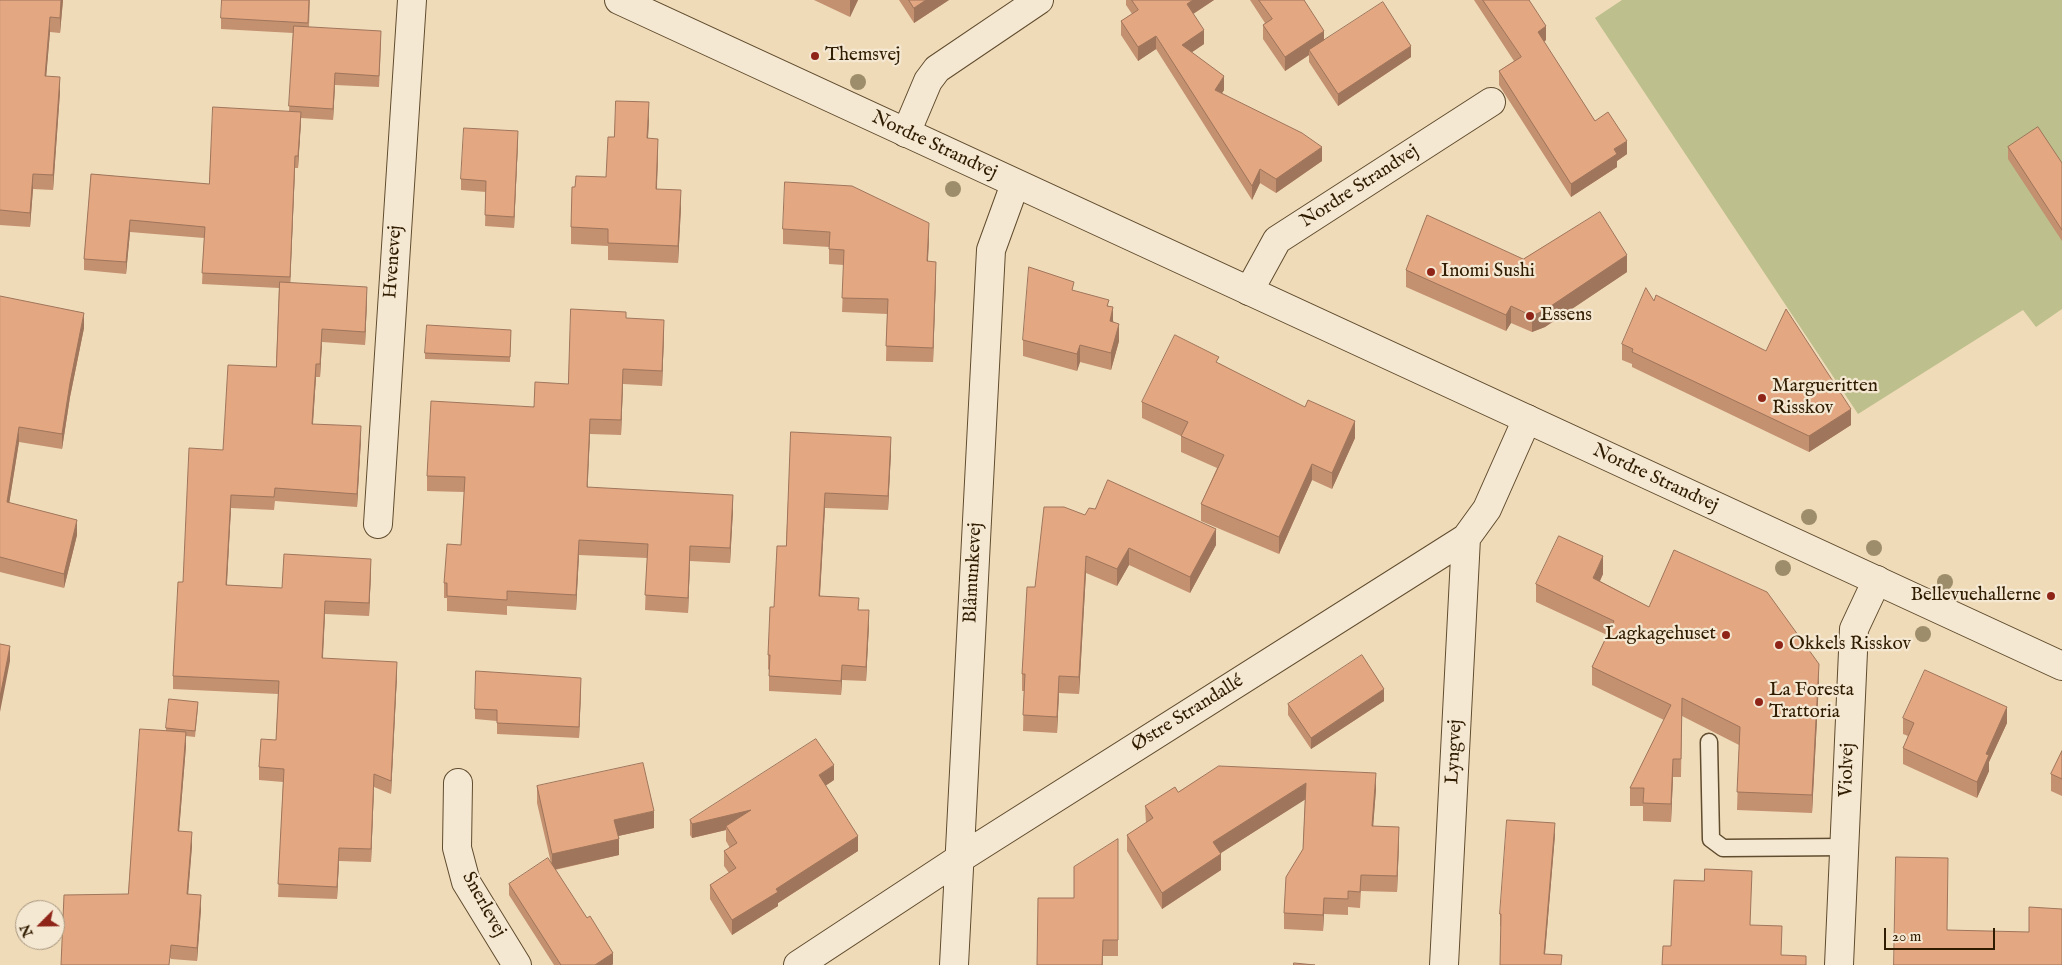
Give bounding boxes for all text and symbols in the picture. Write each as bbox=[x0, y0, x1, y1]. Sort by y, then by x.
place label: Themsvej bbox=[825, 45, 901, 67]
marker: Themsvej bbox=[809, 50, 821, 62]
street label: Nordre Strandvej bbox=[867, 107, 1001, 185]
street label: Nordre Strandvej bbox=[1297, 140, 1423, 234]
street label: Hvenevej bbox=[380, 225, 408, 299]
place label: Inomi Sushi bbox=[1441, 261, 1535, 283]
marker: Inomi Sushi bbox=[1425, 266, 1437, 278]
place label: Essens bbox=[1540, 305, 1592, 327]
marker: Essens bbox=[1524, 310, 1536, 322]
place label: Margueritten Risskov bbox=[1772, 376, 1878, 420]
marker: Margueritten Risskov bbox=[1756, 392, 1768, 404]
street label: Nordre Strandvej bbox=[1588, 440, 1722, 518]
street label: Blåmunkevej bbox=[960, 522, 988, 624]
place label: Bellevuehallerne bbox=[1910, 585, 2041, 607]
marker: Bellevuehallerne bbox=[2045, 590, 2057, 602]
place label: Lagkagehuset bbox=[1605, 624, 1716, 646]
marker: Lagkagehuset bbox=[1720, 629, 1732, 641]
place label: Okkels Risskov bbox=[1789, 634, 1911, 656]
marker: Okkels Risskov bbox=[1773, 639, 1785, 651]
street label: Østre Strandallé bbox=[1128, 670, 1248, 758]
place label: La Foresta Trattoria bbox=[1769, 680, 1854, 724]
marker: La Foresta Trattoria bbox=[1753, 696, 1765, 708]
street label: Lyngvej bbox=[1442, 719, 1468, 785]
street label: Violvej bbox=[1836, 743, 1860, 797]
street label: Snerlevej bbox=[456, 868, 510, 942]
north arrow bbox=[15, 900, 65, 950]
scale bar bbox=[1887, 918, 1998, 950]
text: N bbox=[16, 921, 38, 940]
text: 20 m bbox=[1892, 927, 1921, 946]

